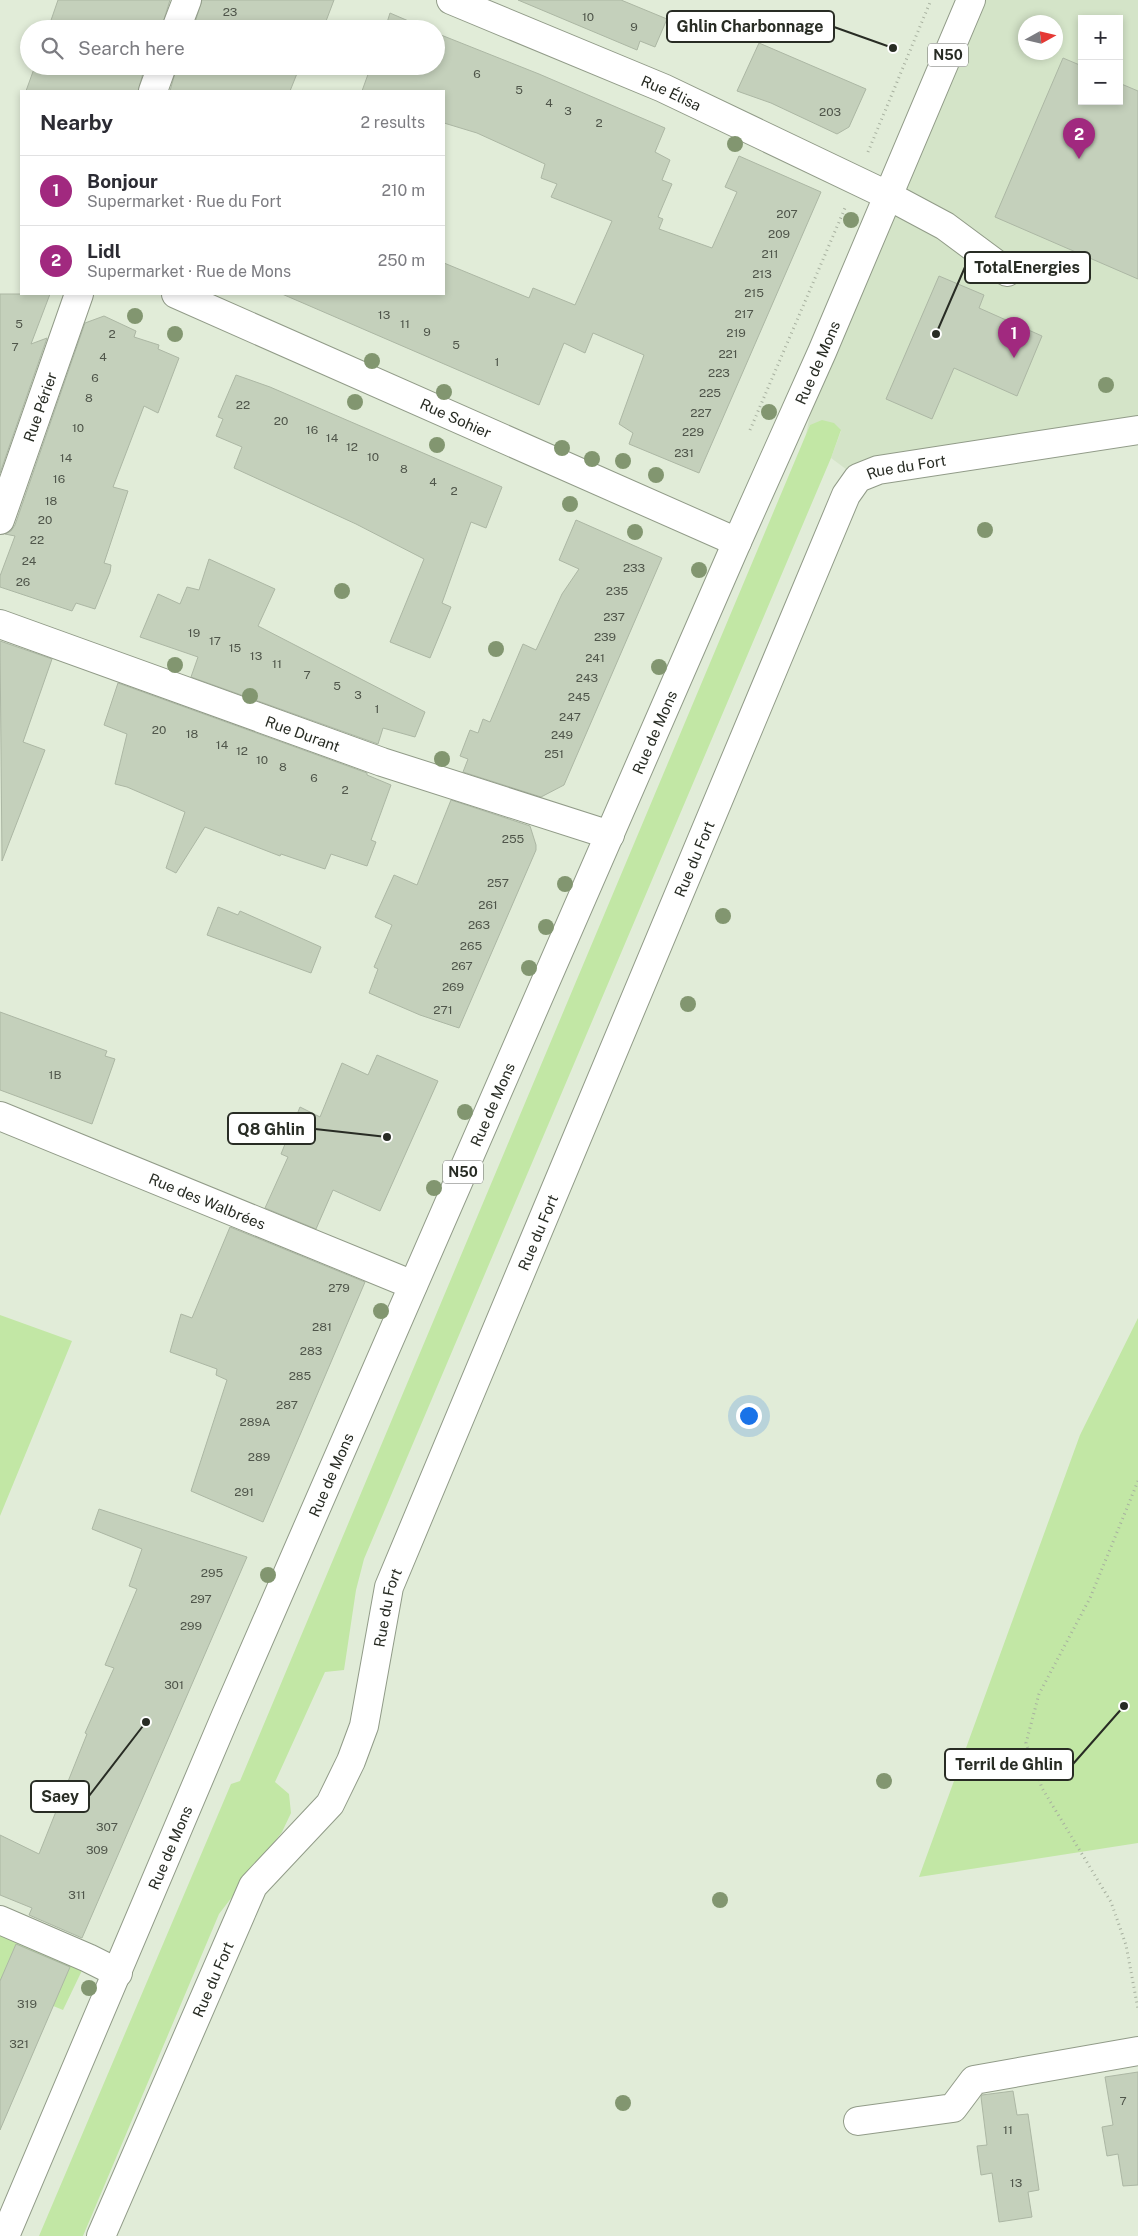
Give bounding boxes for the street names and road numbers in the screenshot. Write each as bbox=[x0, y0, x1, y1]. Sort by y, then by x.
road number: N50 bbox=[928, 44, 968, 66]
street label: Rue Élisa bbox=[639, 71, 704, 114]
street label: Rue de Mons bbox=[791, 318, 843, 407]
street label: Rue Périer bbox=[20, 369, 60, 444]
street label: Rue Sohier bbox=[418, 395, 494, 441]
street label: Rue du Fort bbox=[864, 451, 947, 482]
street label: Rue de Mons bbox=[629, 688, 680, 777]
street label: Rue Durant bbox=[263, 712, 343, 755]
street label: Rue du Fort bbox=[670, 818, 717, 899]
street label: Rue de Mons bbox=[466, 1060, 518, 1149]
road number: N50 bbox=[443, 1160, 483, 1184]
street label: Rue des Walbrées bbox=[146, 1169, 268, 1232]
street label: Rue du Fort bbox=[514, 1192, 561, 1273]
street label: Rue de Mons bbox=[305, 1430, 356, 1519]
street label: Rue du Fort bbox=[370, 1565, 405, 1648]
street label: Rue de Mons bbox=[144, 1803, 195, 1892]
street label: Rue du Fort bbox=[189, 1939, 236, 2020]

